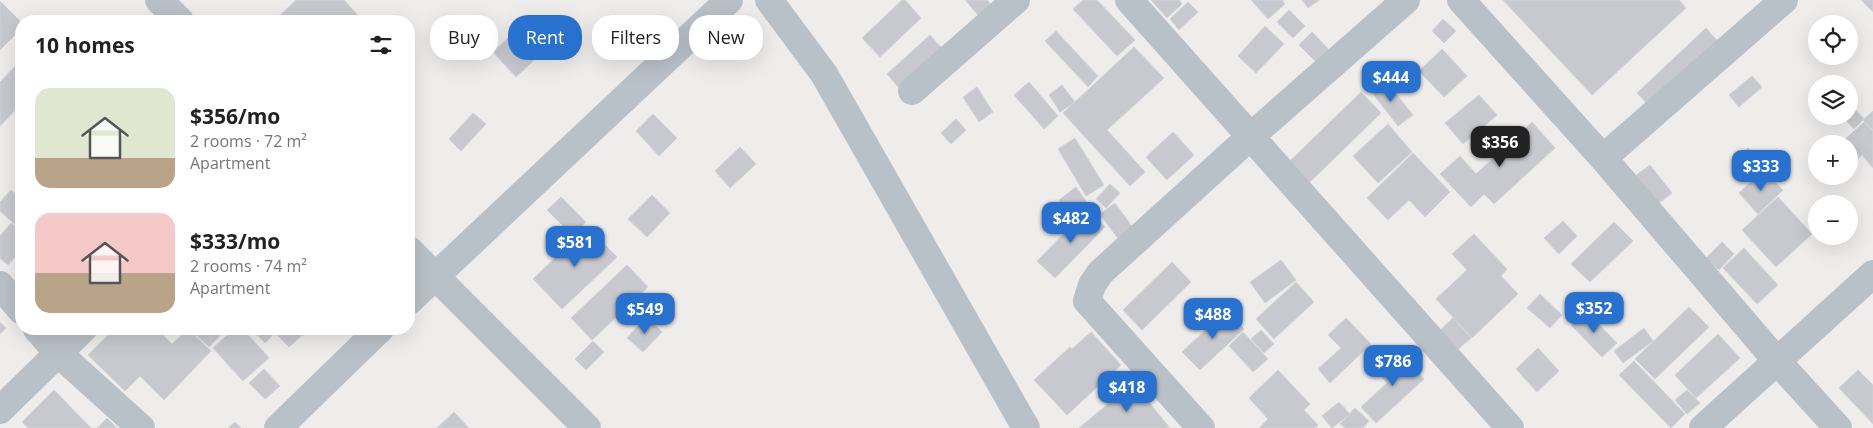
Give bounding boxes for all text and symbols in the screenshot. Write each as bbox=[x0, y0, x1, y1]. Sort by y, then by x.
chip: Buy bbox=[430, 15, 498, 60]
chip: Rent bbox=[508, 15, 582, 60]
chip: Filters bbox=[592, 15, 679, 60]
chip: New bbox=[689, 15, 763, 60]
map controls bbox=[1808, 15, 1858, 245]
button: locate bbox=[1808, 15, 1858, 65]
text: 10 homes bbox=[35, 31, 135, 59]
icon: filters bbox=[367, 31, 395, 59]
pin: $444 bbox=[1361, 61, 1421, 103]
text: $444 bbox=[1373, 66, 1409, 88]
button: layers bbox=[1808, 75, 1858, 125]
text: $356/mo bbox=[190, 102, 280, 130]
icon: home bbox=[75, 108, 135, 168]
pin: $356 bbox=[1470, 126, 1530, 168]
text: 2 rooms · 72 m² bbox=[190, 130, 307, 152]
text: $356 bbox=[1482, 131, 1518, 153]
button: + bbox=[1808, 135, 1858, 185]
pin: $333 bbox=[1731, 150, 1791, 192]
text: Apartment bbox=[190, 152, 270, 174]
text: $333 bbox=[1743, 155, 1779, 177]
button: − bbox=[1808, 195, 1858, 245]
pin: $482 bbox=[1041, 202, 1101, 244]
text: $482 bbox=[1053, 207, 1089, 229]
pin: $581 bbox=[545, 226, 605, 268]
text: $333/mo bbox=[190, 227, 280, 255]
text: $581 bbox=[557, 231, 593, 253]
icon: home bbox=[75, 233, 135, 293]
text: 2 rooms · 74 m² bbox=[190, 255, 307, 277]
text: Apartment bbox=[190, 277, 270, 299]
pin: $549 bbox=[615, 292, 675, 335]
pin: $352 bbox=[1564, 292, 1624, 334]
text: $352 bbox=[1576, 297, 1612, 319]
text: $549 bbox=[627, 298, 663, 320]
pin: $488 bbox=[1183, 298, 1243, 340]
text: $488 bbox=[1195, 303, 1231, 325]
pin: $786 bbox=[1363, 344, 1423, 387]
text: $786 bbox=[1375, 350, 1411, 372]
pin: $418 bbox=[1097, 370, 1157, 413]
text: $418 bbox=[1109, 376, 1145, 398]

